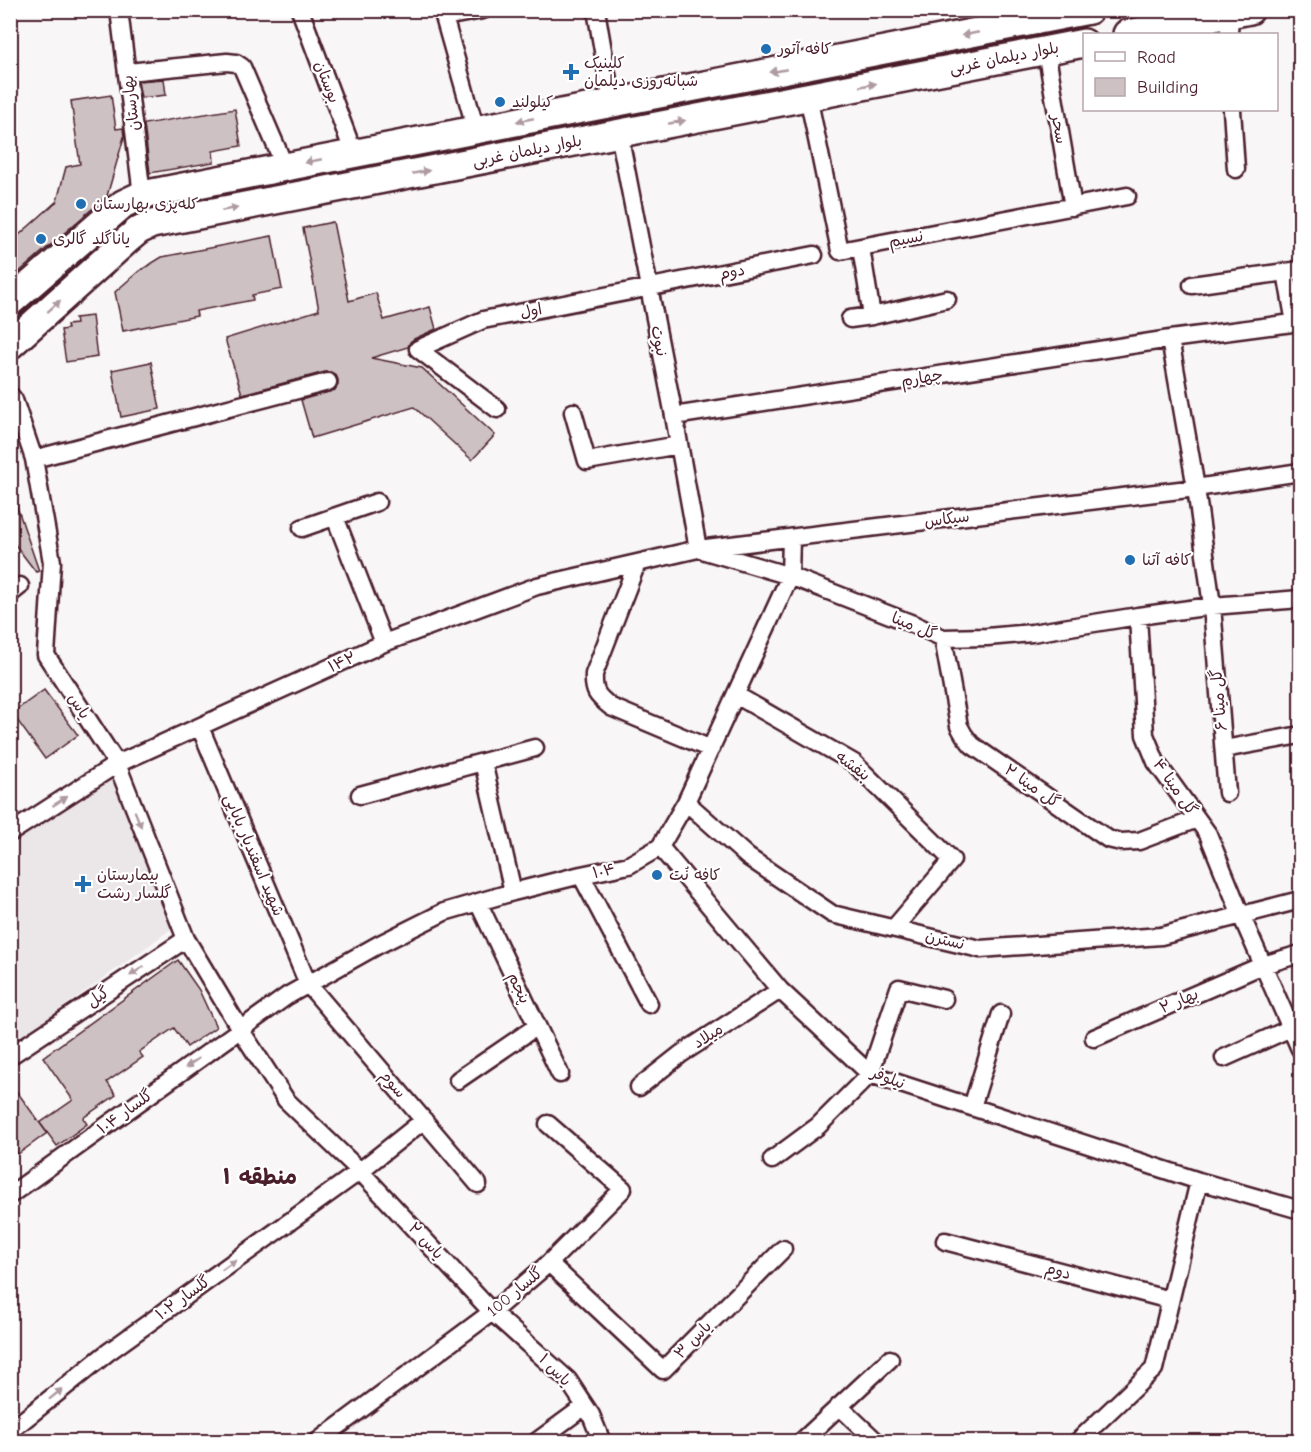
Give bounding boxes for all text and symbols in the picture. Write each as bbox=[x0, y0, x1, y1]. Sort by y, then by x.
one-way arrow bbox=[960, 30, 979, 39]
legend bbox=[1083, 33, 1278, 111]
street label: بلوار دیلمان غربی bbox=[948, 39, 1060, 78]
place label: کافه آتور bbox=[776, 40, 832, 59]
marker: کافه آتور bbox=[759, 42, 773, 56]
text: Road bbox=[1137, 47, 1176, 68]
place label: کلینیک شبانه‌روزی دیلمان bbox=[584, 54, 698, 90]
street label: بوستان bbox=[310, 58, 343, 106]
marker: کلینیک شبانه‌روزی دیلمان bbox=[562, 63, 580, 81]
one-way arrow bbox=[769, 67, 788, 76]
street label: بهارستان bbox=[119, 74, 143, 132]
text: Building bbox=[1137, 77, 1199, 98]
one-way arrow bbox=[859, 80, 878, 89]
place label: کیلولند bbox=[512, 93, 553, 112]
marker: کیلولند bbox=[493, 95, 507, 109]
street label: سحر bbox=[1047, 111, 1070, 145]
one-way arrow bbox=[515, 116, 534, 125]
one-way arrow bbox=[668, 117, 687, 126]
street label: بلوار دیلمان غربی bbox=[471, 132, 583, 171]
one-way arrow bbox=[303, 157, 322, 166]
one-way arrow bbox=[412, 167, 431, 176]
place label: کله‌پزی بهارستان bbox=[93, 195, 198, 214]
marker: کله‌پزی بهارستان bbox=[74, 197, 88, 211]
one-way arrow bbox=[221, 204, 240, 213]
street label: نسیم bbox=[887, 227, 925, 254]
place label: یاناگلد گالری bbox=[53, 229, 130, 248]
marker: یاناگلد گالری bbox=[34, 232, 48, 246]
street label: دوم bbox=[718, 261, 747, 286]
one-way arrow bbox=[46, 300, 61, 313]
street label: اول bbox=[518, 300, 544, 322]
street label: نبوت bbox=[646, 324, 671, 358]
street label: چهارم bbox=[900, 366, 945, 393]
street label: سیکاس bbox=[923, 507, 971, 531]
place label: کافه آتنا bbox=[1142, 551, 1192, 569]
marker: کافه آتنا bbox=[1123, 553, 1137, 567]
street label: گل مینا bbox=[889, 608, 940, 644]
street label: ۱۴۲ bbox=[325, 648, 359, 676]
street label: گل مینا ۶ bbox=[1206, 668, 1231, 732]
street label: یاس bbox=[64, 690, 94, 722]
street label: بنفشه bbox=[832, 747, 874, 785]
street label: گل مینا ۴ bbox=[1149, 755, 1202, 819]
street label: گل مینا ۲ bbox=[1001, 760, 1064, 812]
street label: شهید اسفندیار بابایی bbox=[219, 791, 288, 919]
one-way arrow bbox=[51, 796, 68, 807]
one-way arrow bbox=[134, 810, 143, 828]
street label: ۱۰۴ bbox=[591, 860, 617, 882]
place label: بیمارستان گلسار رشت bbox=[97, 866, 172, 902]
place label: کافه نُت bbox=[669, 866, 721, 884]
marker: کافه نُت bbox=[650, 868, 664, 882]
marker: بیمارستان گلسار رشت bbox=[74, 875, 92, 893]
street label: نسترن bbox=[924, 926, 966, 954]
one-way arrow bbox=[129, 966, 145, 977]
street label: پنجم bbox=[501, 970, 534, 1008]
street label: گیل bbox=[83, 982, 113, 1011]
street label: بهار ۲ bbox=[1157, 985, 1201, 1017]
street label: میلاد bbox=[690, 1020, 726, 1052]
one-way arrow bbox=[185, 1057, 200, 1069]
street label: نیلوفر bbox=[866, 1062, 907, 1094]
street label: سوم bbox=[374, 1067, 410, 1103]
street label: گلسار ۱۰۴ bbox=[93, 1085, 156, 1138]
district label: منطقه ۱ bbox=[223, 1164, 297, 1190]
street label: یاس ۲ bbox=[405, 1219, 447, 1263]
one-way arrow bbox=[220, 1259, 236, 1271]
street label: دوم bbox=[1042, 1259, 1073, 1286]
street label: گلسار 100 bbox=[483, 1263, 546, 1320]
street label: گلسار ۱۰۲ bbox=[152, 1271, 214, 1324]
street label: یاس ۳ bbox=[671, 1317, 715, 1363]
street label: یاس ۱ bbox=[535, 1350, 575, 1390]
one-way arrow bbox=[48, 1388, 64, 1401]

